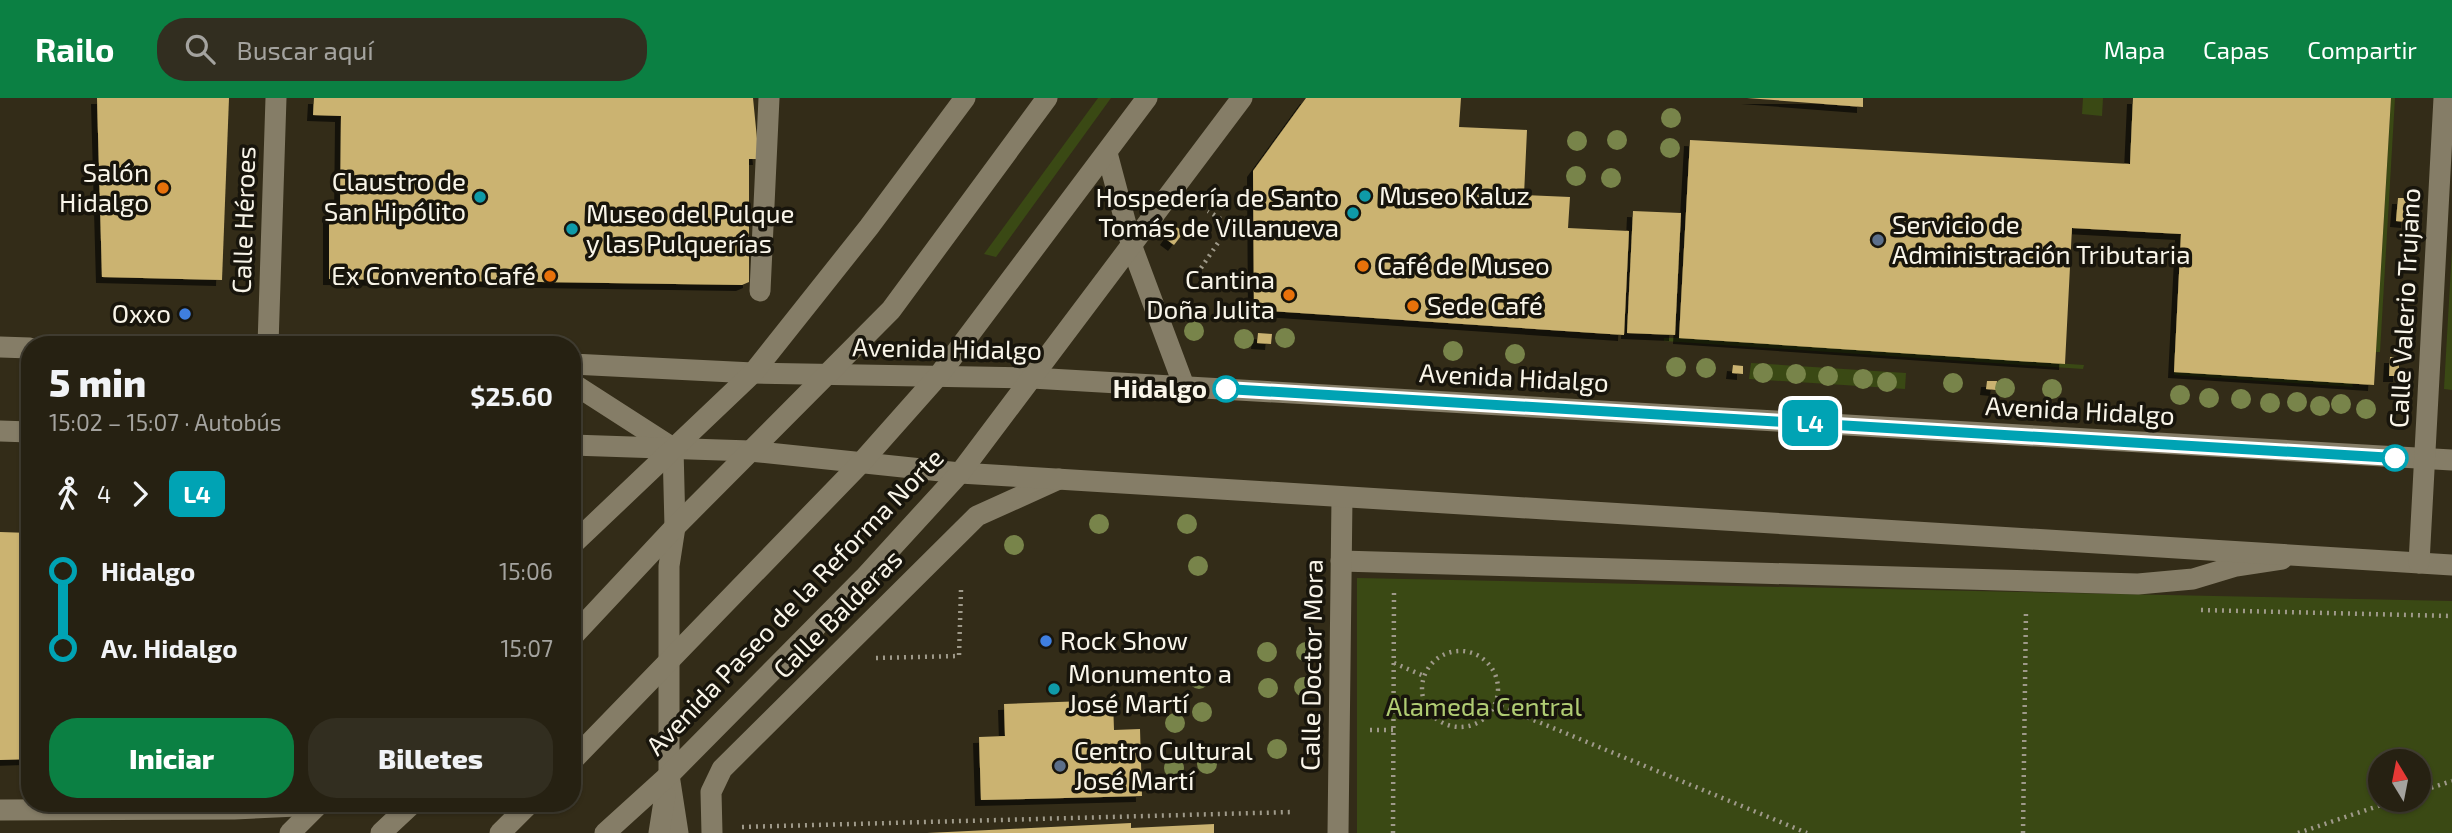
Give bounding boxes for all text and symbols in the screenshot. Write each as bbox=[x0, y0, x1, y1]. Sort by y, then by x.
search box bbox=[157, 18, 647, 81]
text: Railo bbox=[35, 29, 115, 69]
icon: search bbox=[181, 30, 219, 68]
text: Buscar aquí bbox=[237, 34, 374, 65]
text: Mapa bbox=[2104, 35, 2165, 64]
text: Capas bbox=[2203, 35, 2269, 64]
text: Compartir bbox=[2307, 35, 2417, 64]
street label: Calle Héroes bbox=[224, 146, 261, 294]
place label: Salón Hidalgo bbox=[59, 156, 149, 217]
place label: Claustro de San Hipólito bbox=[324, 165, 466, 226]
place label: Museo Kaluz bbox=[1379, 179, 1530, 210]
marker: Salón Hidalgo bbox=[155, 180, 171, 196]
place label: Hospedería de Santo Tomás de Villanueva bbox=[1095, 181, 1339, 242]
street label: Calle Valerio Trujano bbox=[2382, 187, 2425, 429]
marker: Museo Kaluz bbox=[1357, 188, 1373, 204]
marker: Claustro de San Hipólito bbox=[472, 189, 488, 205]
place label: Museo del Pulque y las Pulquerías bbox=[586, 197, 795, 258]
marker: Hospedería de Santo Tomás de Villanueva bbox=[1345, 205, 1361, 221]
place label: Servicio de Administración Tributaria bbox=[1892, 208, 2190, 269]
marker: Museo del Pulque y las Pulquerías bbox=[564, 221, 580, 237]
marker: Servicio de Administración Tributaria bbox=[1870, 232, 1886, 248]
place label: Café de Museo bbox=[1377, 249, 1550, 280]
marker: Café de Museo bbox=[1355, 258, 1371, 274]
place label: Ex Convento Café bbox=[331, 259, 536, 290]
place label: Cantina Doña Julita bbox=[1146, 263, 1275, 324]
marker: Ex Convento Café bbox=[542, 268, 558, 284]
marker: Cantina Doña Julita bbox=[1281, 287, 1297, 303]
place label: Sede Café bbox=[1427, 289, 1543, 320]
place label: Oxxo bbox=[112, 297, 171, 328]
marker: Sede Café bbox=[1405, 298, 1421, 314]
marker: Oxxo bbox=[177, 306, 193, 322]
street label: Avenida Hidalgo bbox=[852, 330, 1042, 365]
street label: Avenida Hidalgo bbox=[1419, 356, 1610, 397]
text: 5 min bbox=[49, 359, 146, 405]
place label: Hidalgo bbox=[1113, 372, 1207, 403]
marker: Hidalgo bbox=[1213, 376, 1239, 402]
text: $25.60 bbox=[470, 380, 553, 411]
street label: Avenida Hidalgo bbox=[1985, 389, 2176, 430]
line badge: L4 bbox=[1778, 400, 1842, 446]
text: 15:02 – 15:07 · Autobús bbox=[49, 408, 281, 436]
text: L4 bbox=[1796, 408, 1824, 437]
street label: Avenida Paseo de la Reforma Norte bbox=[639, 441, 949, 761]
unlabelled marker bbox=[2382, 445, 2408, 471]
icon: walk bbox=[49, 475, 87, 513]
icon: forward bbox=[121, 475, 159, 513]
text: L4 bbox=[183, 479, 211, 508]
text: 4 bbox=[97, 480, 111, 508]
street label: Calle Balderas bbox=[766, 542, 908, 684]
text: Hidalgo bbox=[101, 555, 195, 586]
text: 15:06 bbox=[499, 557, 553, 585]
street label: Calle Doctor Mora bbox=[1293, 559, 1328, 771]
place label: Rock Show bbox=[1060, 624, 1188, 655]
text: Av. Hidalgo bbox=[101, 632, 238, 663]
marker: Rock Show bbox=[1038, 633, 1054, 649]
text: 15:07 bbox=[500, 634, 553, 662]
place label: Monumento a José Martí bbox=[1068, 657, 1232, 718]
marker: Monumento a José Martí bbox=[1046, 681, 1062, 697]
park label: Alameda Central bbox=[1386, 690, 1582, 721]
button: Iniciar bbox=[49, 718, 294, 798]
button: Billetes bbox=[308, 718, 553, 798]
place label: Centro Cultural José Martí bbox=[1074, 734, 1253, 795]
north arrow bbox=[2368, 749, 2431, 812]
map controls bbox=[2368, 749, 2431, 812]
marker: Centro Cultural José Martí bbox=[1052, 758, 1068, 774]

